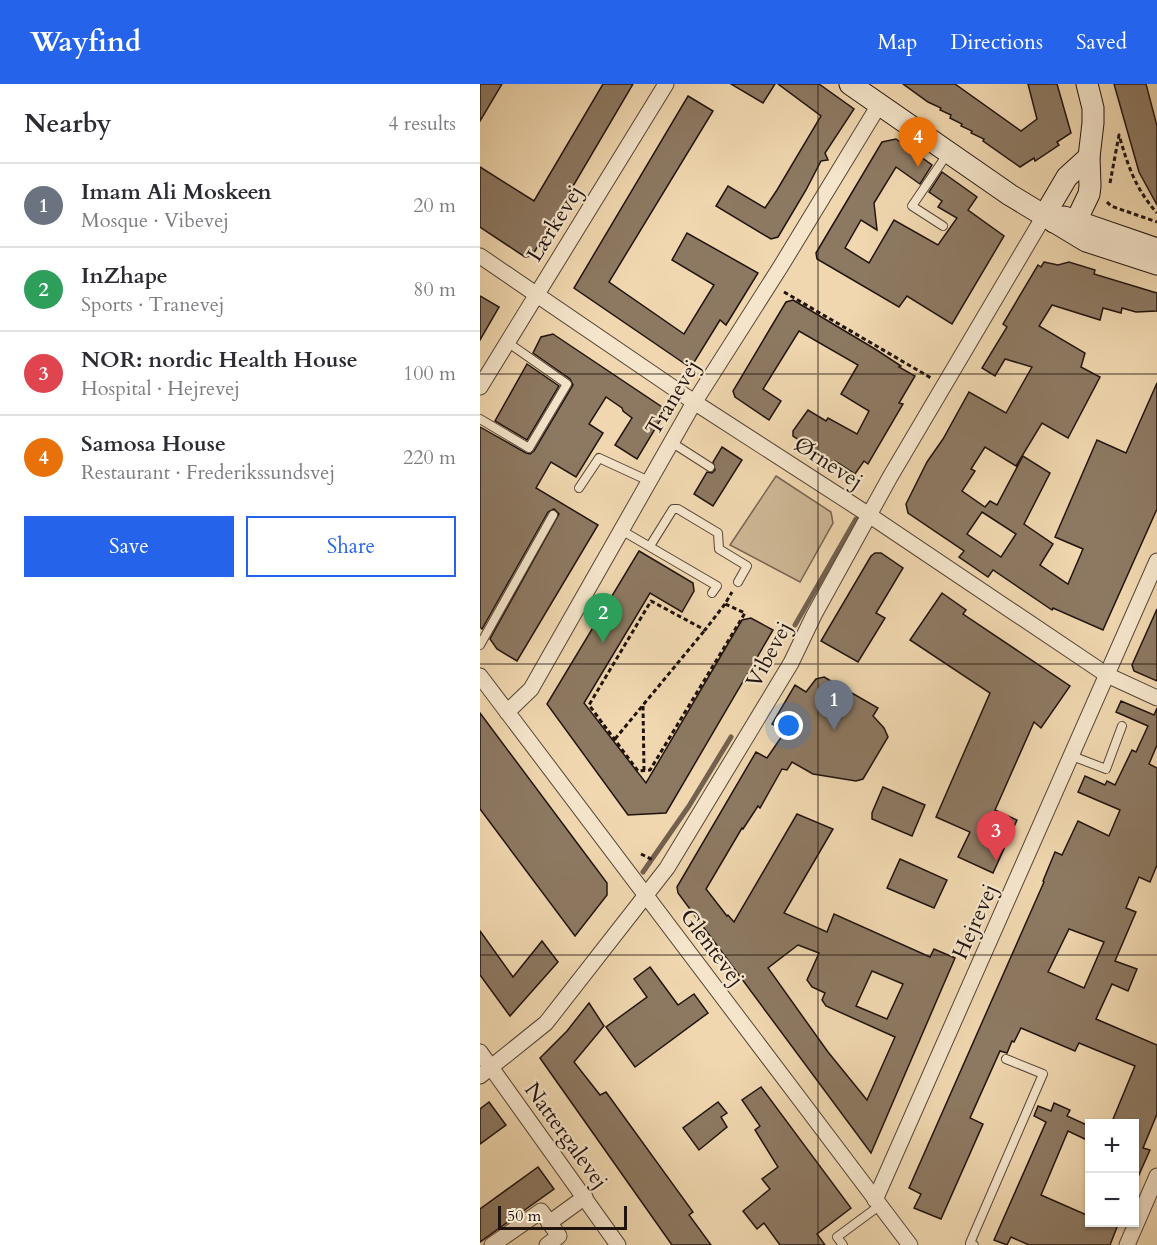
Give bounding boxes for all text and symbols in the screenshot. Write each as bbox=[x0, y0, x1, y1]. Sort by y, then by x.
text: Wayfind bbox=[30, 23, 141, 61]
text: Map bbox=[877, 28, 917, 57]
text: Directions bbox=[950, 28, 1043, 57]
text: Saved bbox=[1076, 28, 1127, 57]
text: Nearby bbox=[24, 106, 112, 141]
text: 4 results bbox=[388, 110, 456, 137]
pin: 4 bbox=[898, 118, 938, 167]
text: Imam Ali Moskeen bbox=[81, 177, 272, 207]
street label: Lærkevej bbox=[520, 179, 590, 268]
text: 1 bbox=[38, 192, 49, 219]
text: 20 m bbox=[413, 192, 456, 219]
text: Mosque · Vibevej bbox=[81, 207, 229, 234]
text: InZhape bbox=[81, 261, 168, 291]
text: 2 bbox=[38, 276, 49, 303]
text: 80 m bbox=[413, 276, 456, 303]
text: Sports · Tranevej bbox=[81, 291, 225, 318]
text: NOR: nordic Health House bbox=[81, 345, 358, 375]
street label: Tranevej bbox=[639, 354, 707, 441]
text: 3 bbox=[38, 360, 49, 387]
text: 100 m bbox=[403, 360, 456, 387]
text: Hospital · Hejrevej bbox=[81, 375, 240, 402]
text: Samosa House bbox=[81, 429, 226, 459]
street label: Ørnevej bbox=[788, 429, 869, 496]
text: 4 bbox=[38, 444, 49, 471]
text: 220 m bbox=[403, 444, 456, 471]
text: Restaurant · Frederikssundsvej bbox=[81, 459, 335, 486]
button: Save bbox=[24, 516, 234, 577]
button: Share bbox=[246, 516, 456, 577]
pin: 2 bbox=[584, 594, 622, 643]
street label: Vibevej bbox=[739, 616, 799, 693]
pin: 1 bbox=[814, 680, 854, 730]
your location bbox=[774, 711, 803, 740]
pin: 3 bbox=[976, 812, 1016, 861]
street label: Hejrevej bbox=[945, 879, 1005, 964]
street label: Glentevej bbox=[673, 903, 751, 992]
street label: Nattergalevej bbox=[517, 1076, 615, 1195]
map controls bbox=[1085, 1119, 1139, 1227]
button: + bbox=[1085, 1119, 1139, 1173]
button: − bbox=[1085, 1173, 1139, 1227]
scale bar bbox=[498, 1203, 627, 1230]
text: 50 m bbox=[507, 1205, 541, 1227]

